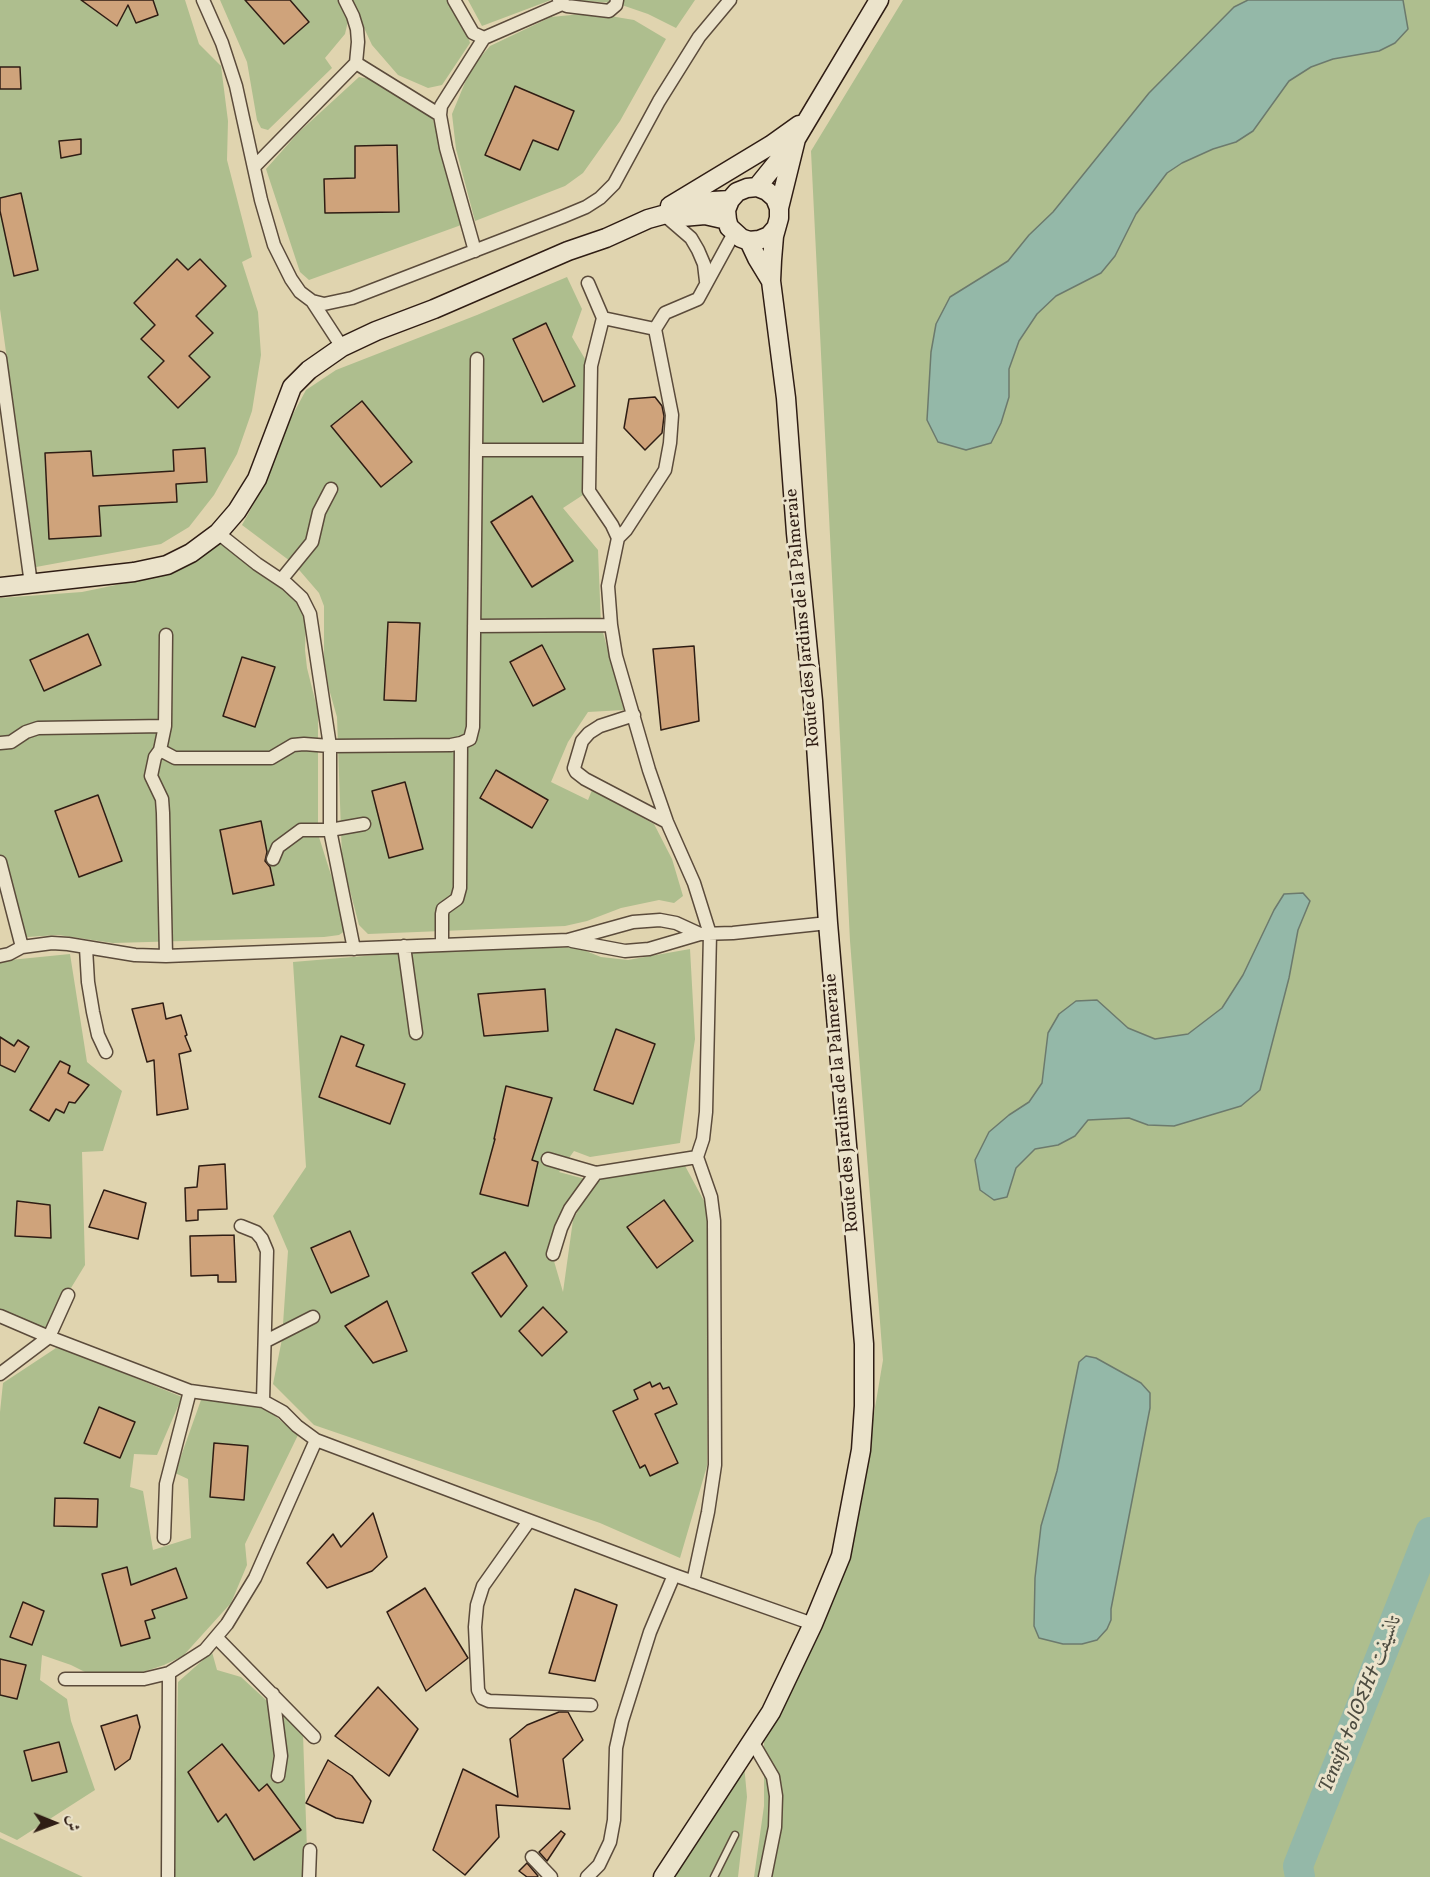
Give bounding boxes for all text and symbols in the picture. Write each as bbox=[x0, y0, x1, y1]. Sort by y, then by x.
street label: Route des Jardins de la Palmeraie bbox=[782, 488, 826, 748]
street label: Route des Jardins de la Palmeraie bbox=[821, 973, 865, 1233]
water label: Tensift ⵜⴰⵏⵙⵉⴼⵜ تانسيفت bbox=[1315, 1612, 1409, 1796]
north arrow bbox=[24, 1793, 84, 1853]
text: ش bbox=[61, 1815, 83, 1831]

